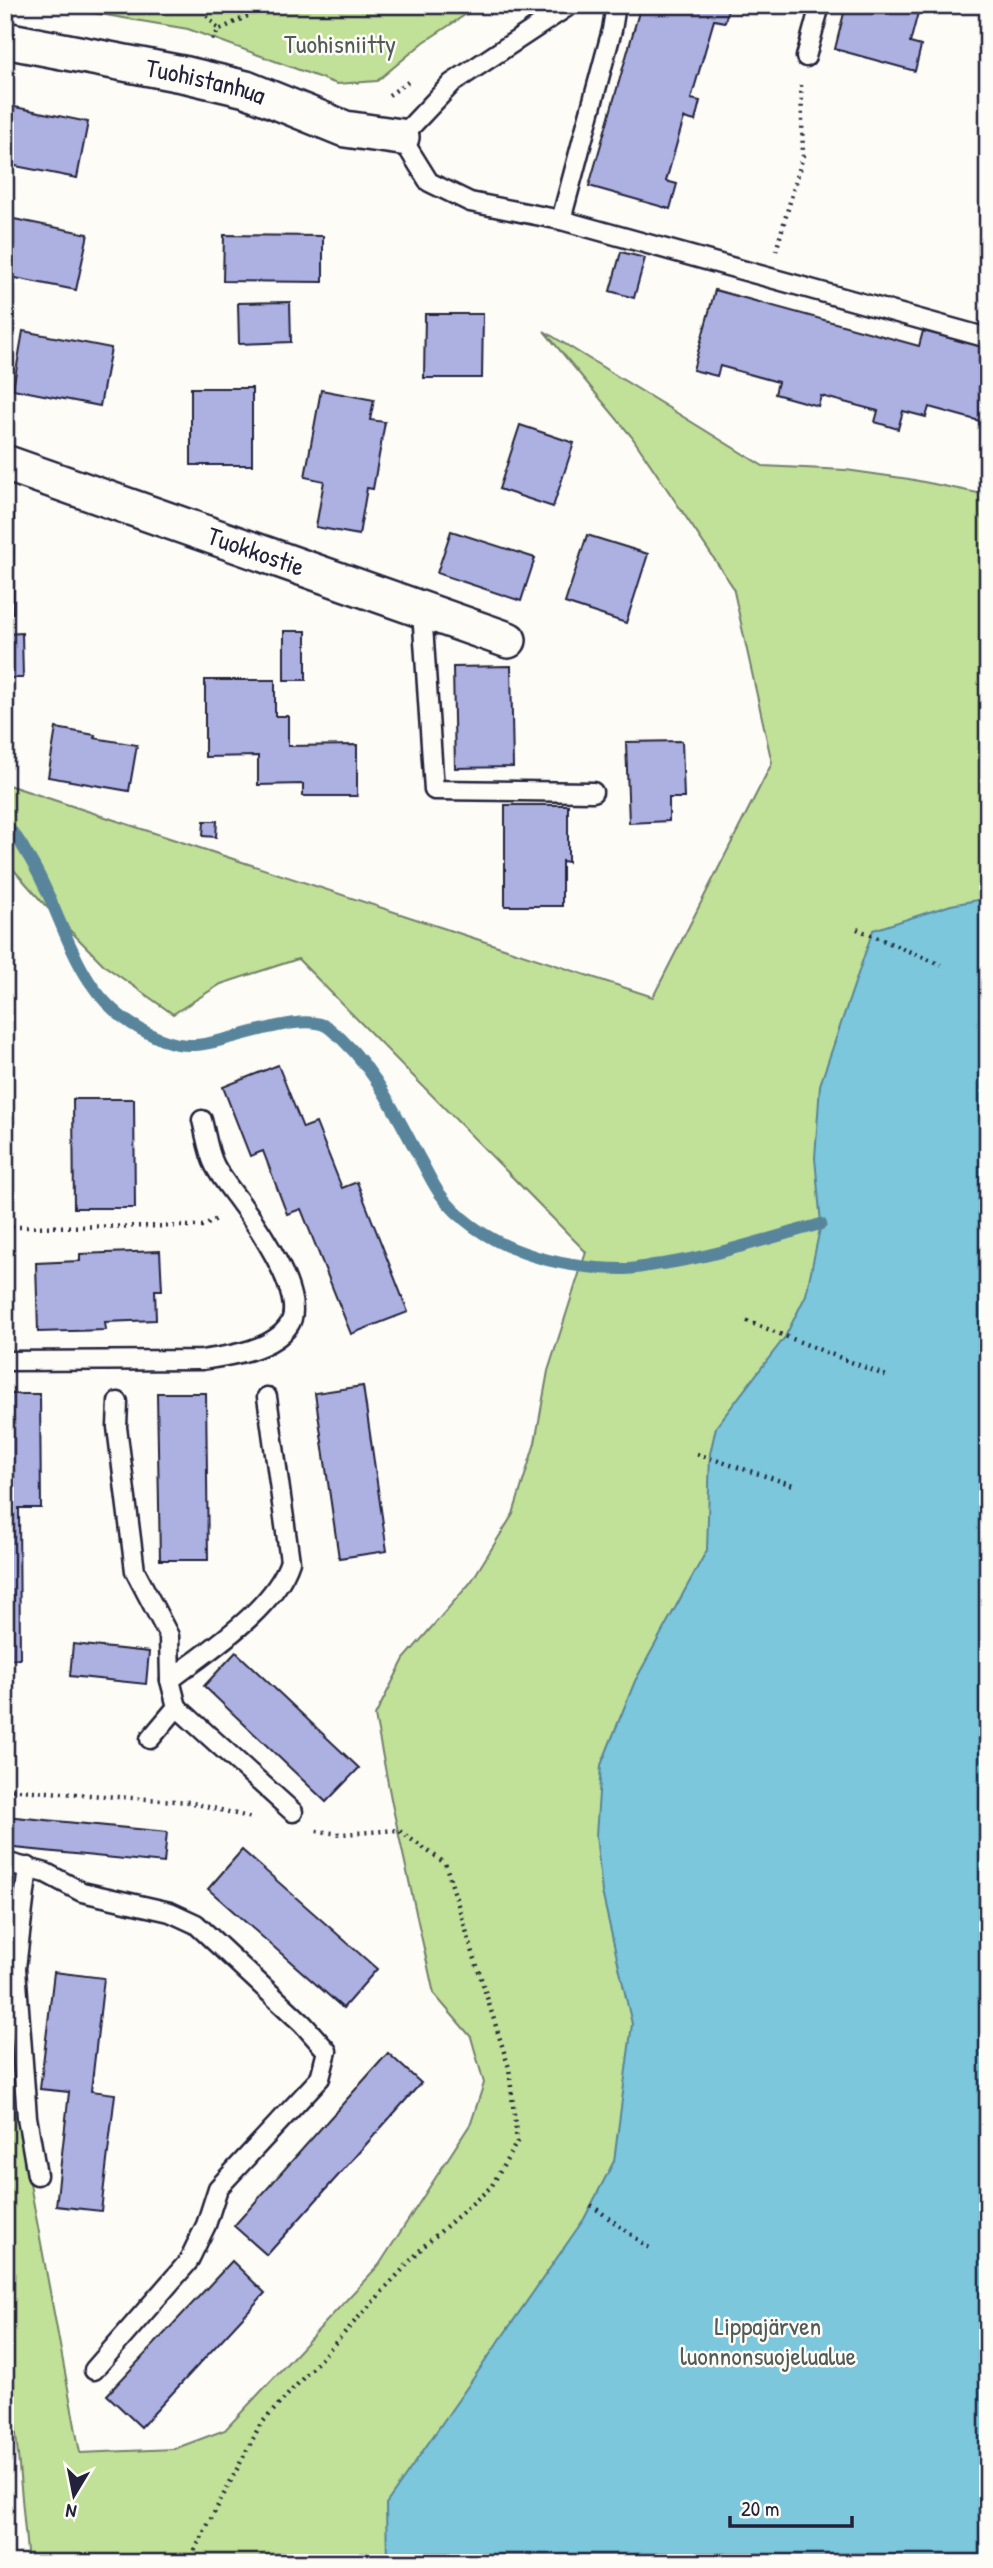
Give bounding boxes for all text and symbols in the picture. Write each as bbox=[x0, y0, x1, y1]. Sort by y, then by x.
park label: Tuohisniitty bbox=[284, 26, 396, 61]
street label: Tuohistanhua bbox=[143, 49, 271, 112]
street label: Tuokkostie bbox=[203, 518, 309, 584]
park label: Lippajärven luonnonsuojelualue bbox=[680, 2308, 856, 2373]
north arrow bbox=[38, 2460, 108, 2530]
scale bar bbox=[730, 2484, 853, 2528]
text: 20 m bbox=[741, 2494, 779, 2523]
text: N bbox=[64, 2498, 78, 2525]

